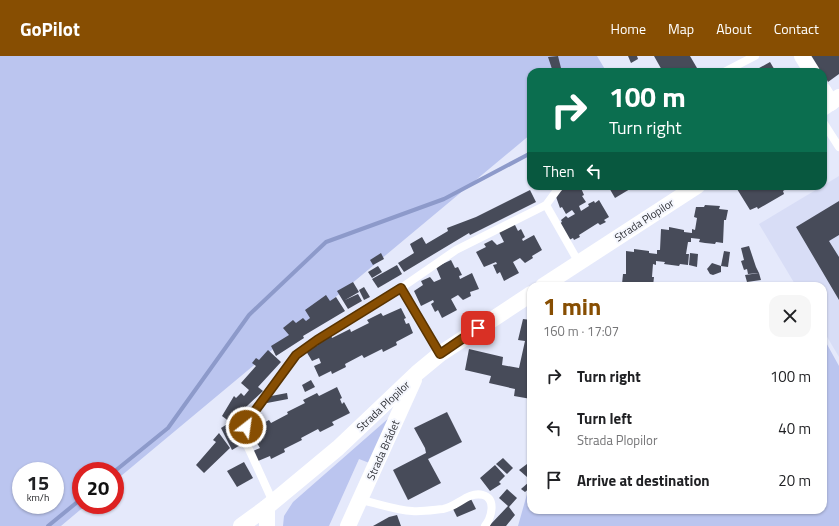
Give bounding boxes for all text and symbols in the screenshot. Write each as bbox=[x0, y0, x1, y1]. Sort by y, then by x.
text: GoPilot bbox=[20, 14, 80, 43]
text: Home bbox=[611, 18, 646, 39]
text: Map bbox=[668, 18, 694, 39]
text: About bbox=[716, 18, 752, 39]
text: Contact bbox=[774, 18, 819, 39]
text: 100 m bbox=[609, 75, 686, 118]
icon: right bbox=[543, 84, 595, 136]
text: Turn right bbox=[609, 114, 682, 141]
text: Then bbox=[543, 160, 575, 183]
icon: left bbox=[583, 160, 605, 182]
street label: Strada Plopilor bbox=[611, 195, 677, 245]
text: 1 min bbox=[543, 288, 601, 324]
button: close bbox=[769, 295, 811, 337]
pin bbox=[461, 311, 495, 345]
icon: arrive bbox=[467, 317, 489, 339]
text: 160 m · 17:07 bbox=[543, 321, 619, 341]
icon: right bbox=[543, 365, 565, 387]
text: Turn right bbox=[577, 365, 641, 388]
text: 100 m bbox=[770, 365, 811, 388]
street label: Strada Plopilor bbox=[353, 377, 413, 435]
position arrow bbox=[225, 406, 267, 448]
text: Turn left bbox=[577, 407, 632, 430]
street label: Strada Brădet bbox=[363, 417, 403, 483]
icon: left bbox=[543, 417, 565, 439]
text: 40 m bbox=[778, 417, 811, 440]
text: Strada Plopilor bbox=[577, 430, 657, 450]
speed limit sign: 20 bbox=[72, 462, 124, 514]
text: 15 bbox=[27, 467, 49, 498]
icon: arrive bbox=[543, 469, 565, 491]
text: Arrive at destination bbox=[577, 469, 710, 492]
text: 20 m bbox=[778, 469, 811, 492]
text: km/h bbox=[27, 490, 49, 505]

